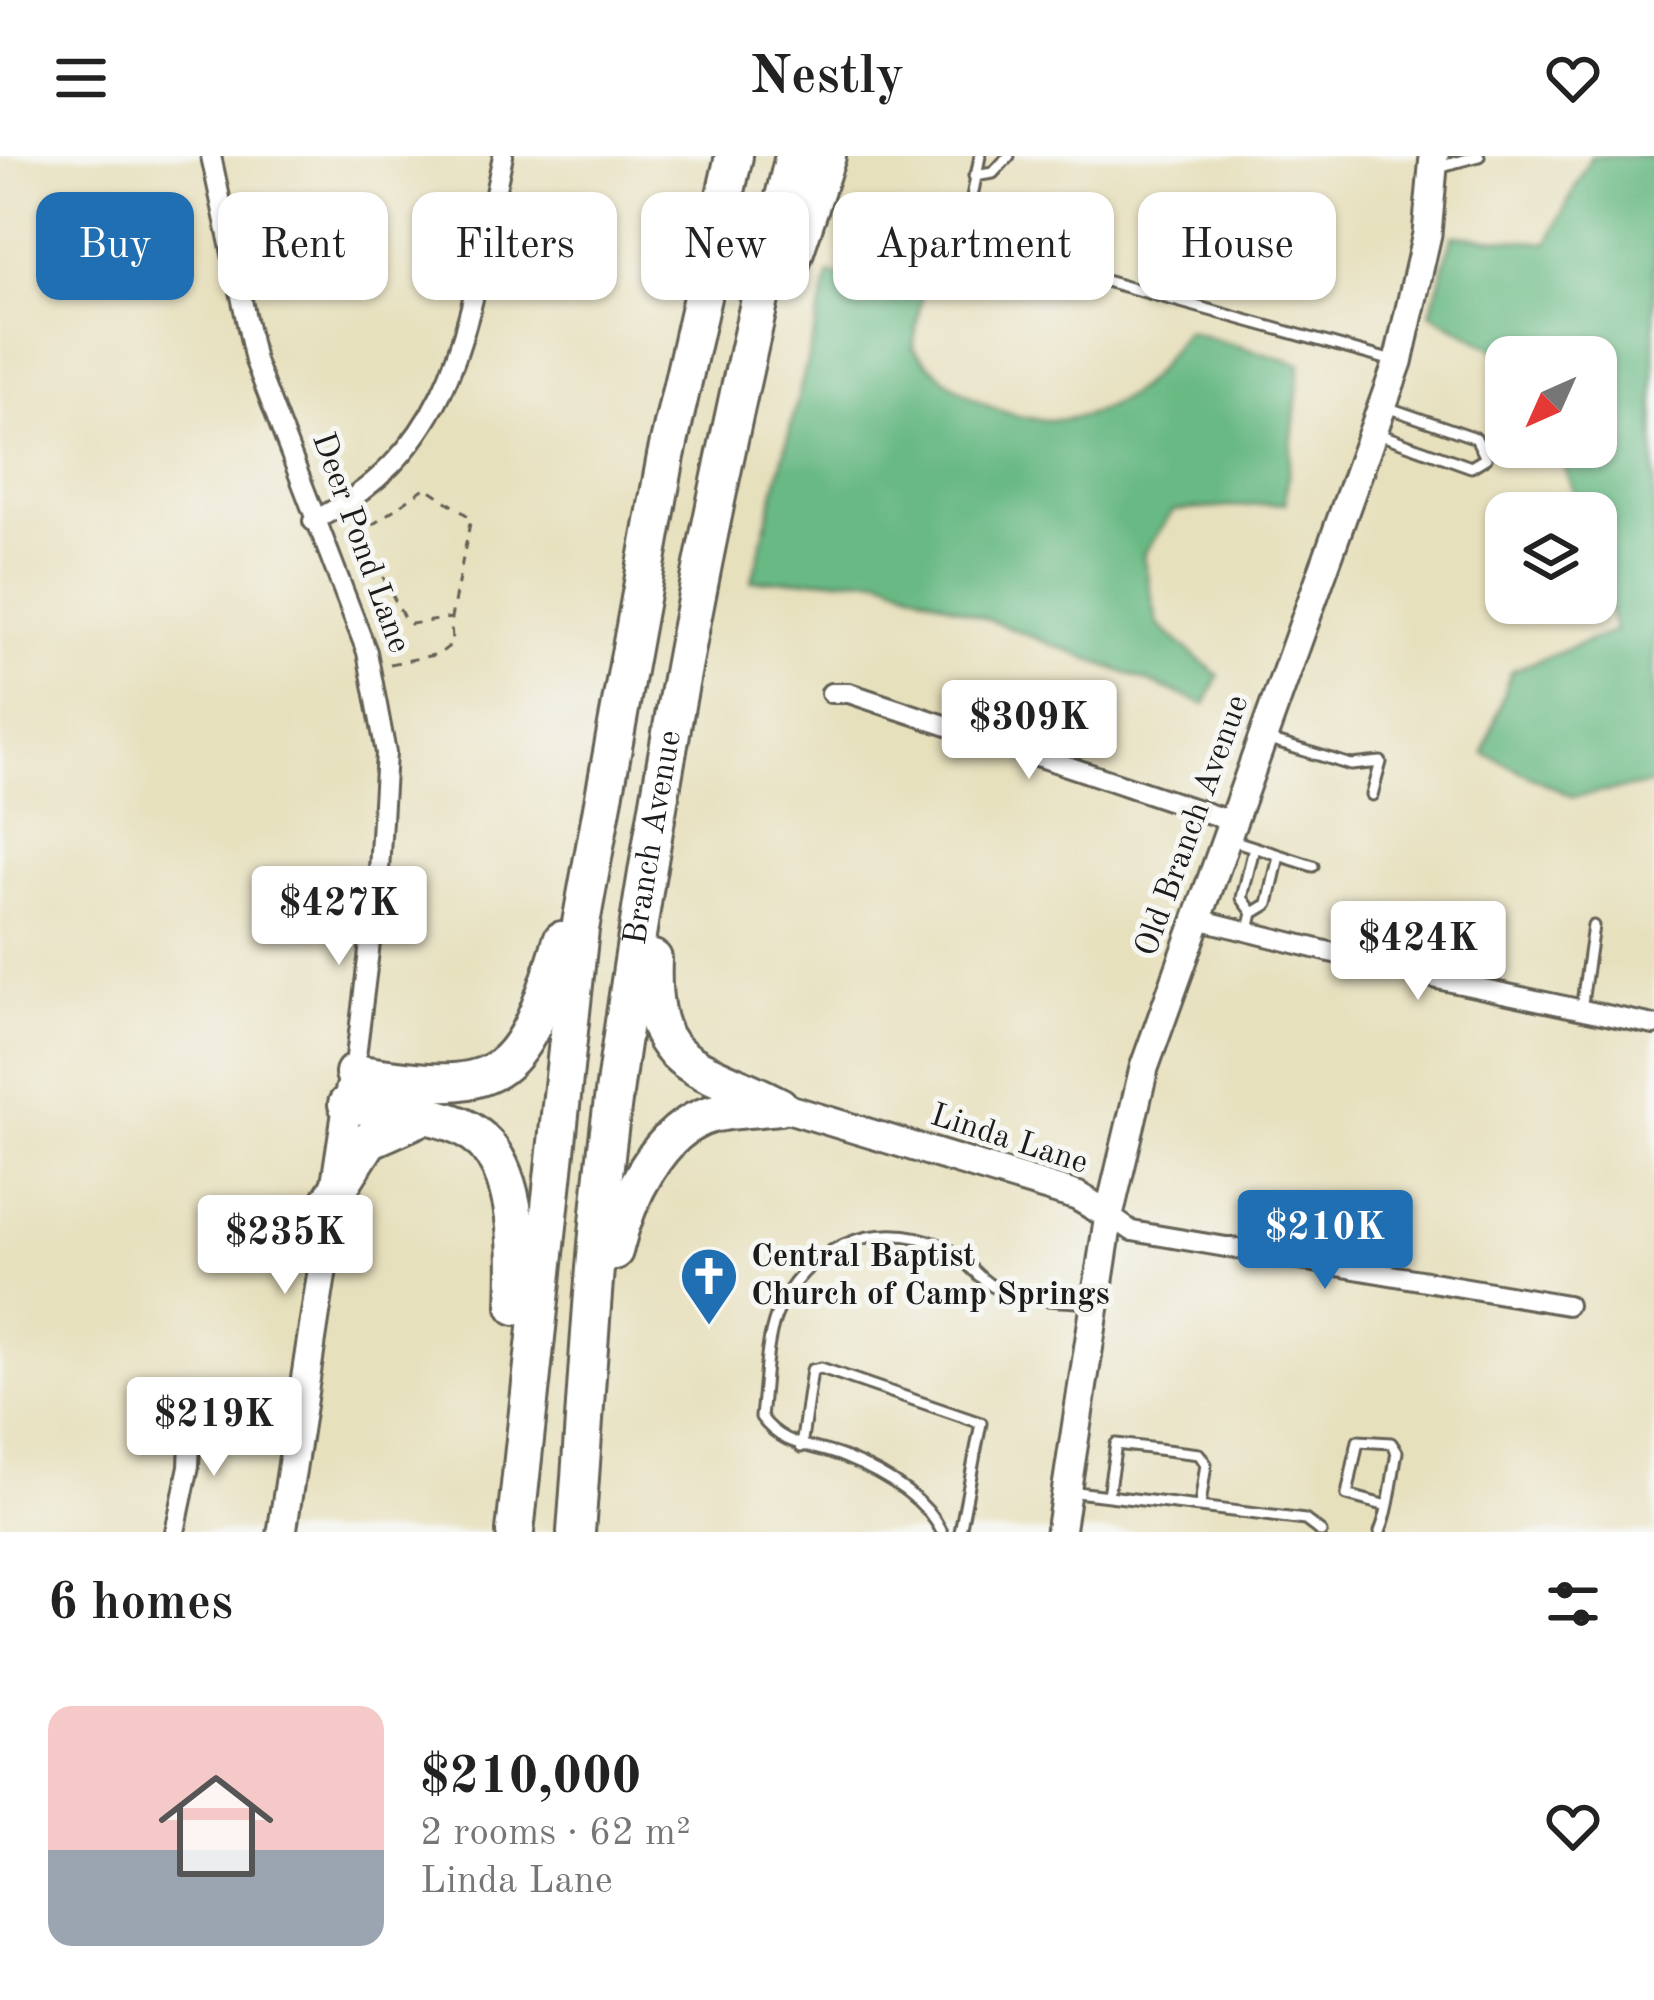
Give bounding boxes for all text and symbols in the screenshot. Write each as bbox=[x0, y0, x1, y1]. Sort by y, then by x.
icon: menu bbox=[48, 45, 114, 111]
icon: heart bbox=[1540, 45, 1606, 111]
text: Nestly bbox=[750, 51, 904, 105]
chip: Buy bbox=[36, 192, 194, 300]
chip: Rent bbox=[218, 192, 388, 300]
chip: Filters bbox=[412, 192, 617, 300]
chip: New bbox=[641, 192, 809, 300]
chip: Apartment bbox=[833, 192, 1114, 300]
chip: House bbox=[1138, 192, 1336, 300]
north arrow bbox=[1485, 336, 1617, 468]
map controls bbox=[1485, 336, 1617, 624]
street label: Deer Pond Lane bbox=[305, 429, 415, 657]
button: layers bbox=[1485, 492, 1617, 624]
pin: $309K bbox=[945, 680, 1113, 782]
street label: Old Branch Avenue bbox=[1130, 691, 1256, 961]
text: $309K bbox=[969, 699, 1089, 738]
street label: Branch Avenue bbox=[619, 728, 688, 947]
pin: $427K bbox=[255, 866, 423, 968]
text: $427K bbox=[279, 885, 399, 924]
pin: $424K bbox=[1334, 901, 1502, 1003]
text: $424K bbox=[1358, 920, 1478, 959]
street label: Linda Lane bbox=[926, 1099, 1092, 1181]
pin: $210K bbox=[1241, 1190, 1409, 1292]
pin: $235K bbox=[201, 1195, 369, 1297]
text: $210K bbox=[1265, 1209, 1385, 1248]
text: $235K bbox=[225, 1214, 345, 1253]
place label: Central Baptist Church of Camp Springs bbox=[751, 1241, 1110, 1312]
church icon: Central Baptist Church of Camp Springs bbox=[678, 1245, 740, 1327]
pin: $219K bbox=[130, 1377, 298, 1479]
text: $219K bbox=[154, 1396, 274, 1435]
icon: filters bbox=[1540, 1571, 1606, 1637]
text: 6 homes bbox=[48, 1579, 233, 1630]
text: $210,000 bbox=[420, 1753, 641, 1804]
icon: home bbox=[144, 1754, 288, 1898]
icon: heart bbox=[1540, 1793, 1606, 1859]
text: 2 rooms · 62 m² bbox=[420, 1814, 691, 1853]
text: Linda Lane bbox=[420, 1862, 613, 1901]

